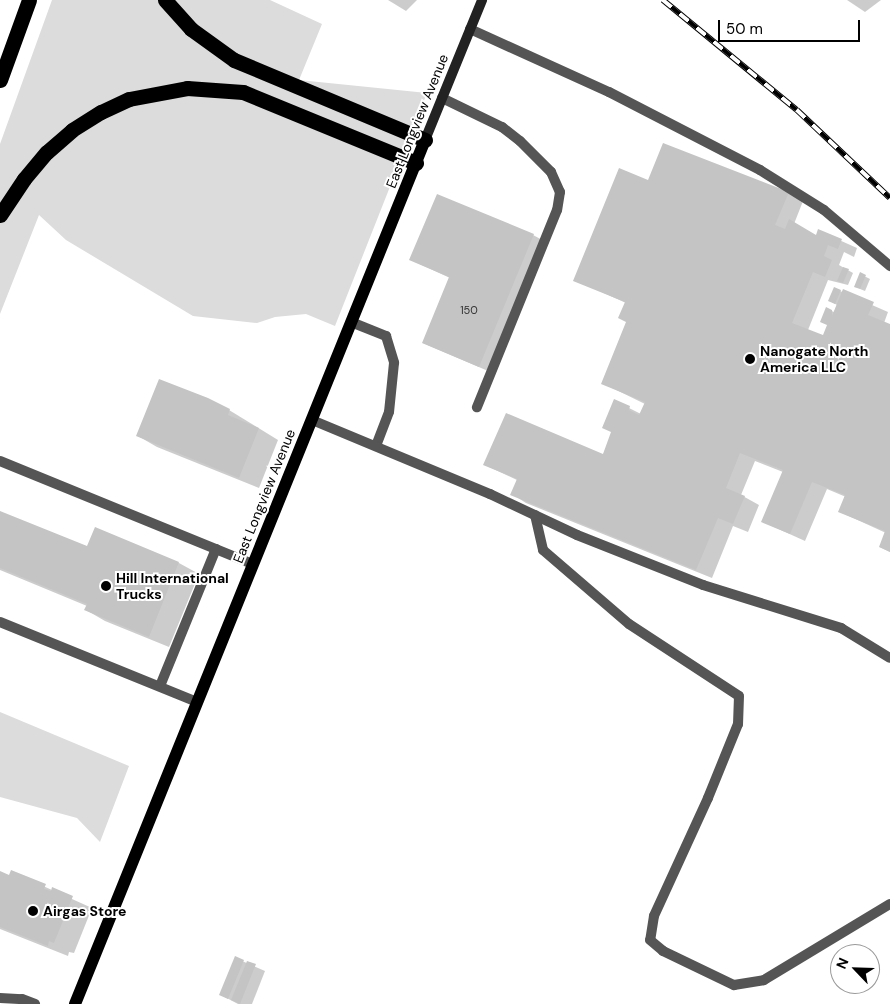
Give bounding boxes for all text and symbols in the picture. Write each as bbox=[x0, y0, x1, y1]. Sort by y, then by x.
scale bar bbox=[720, 10, 862, 42]
text: 50 m bbox=[726, 19, 763, 39]
street label: East Longview Avenue bbox=[382, 52, 452, 190]
house number: 150 bbox=[460, 303, 478, 317]
place label: Nanogate North America LLC bbox=[760, 343, 868, 376]
marker: Nanogate North America LLC bbox=[744, 353, 756, 365]
street label: East Longview Avenue bbox=[229, 427, 299, 565]
place label: Hill International Trucks bbox=[116, 570, 229, 602]
marker: Hill International Trucks bbox=[100, 580, 112, 592]
place label: Airgas Store bbox=[43, 903, 127, 919]
marker: Airgas Store bbox=[27, 905, 39, 917]
north arrow bbox=[830, 944, 880, 994]
text: N bbox=[832, 955, 853, 972]

